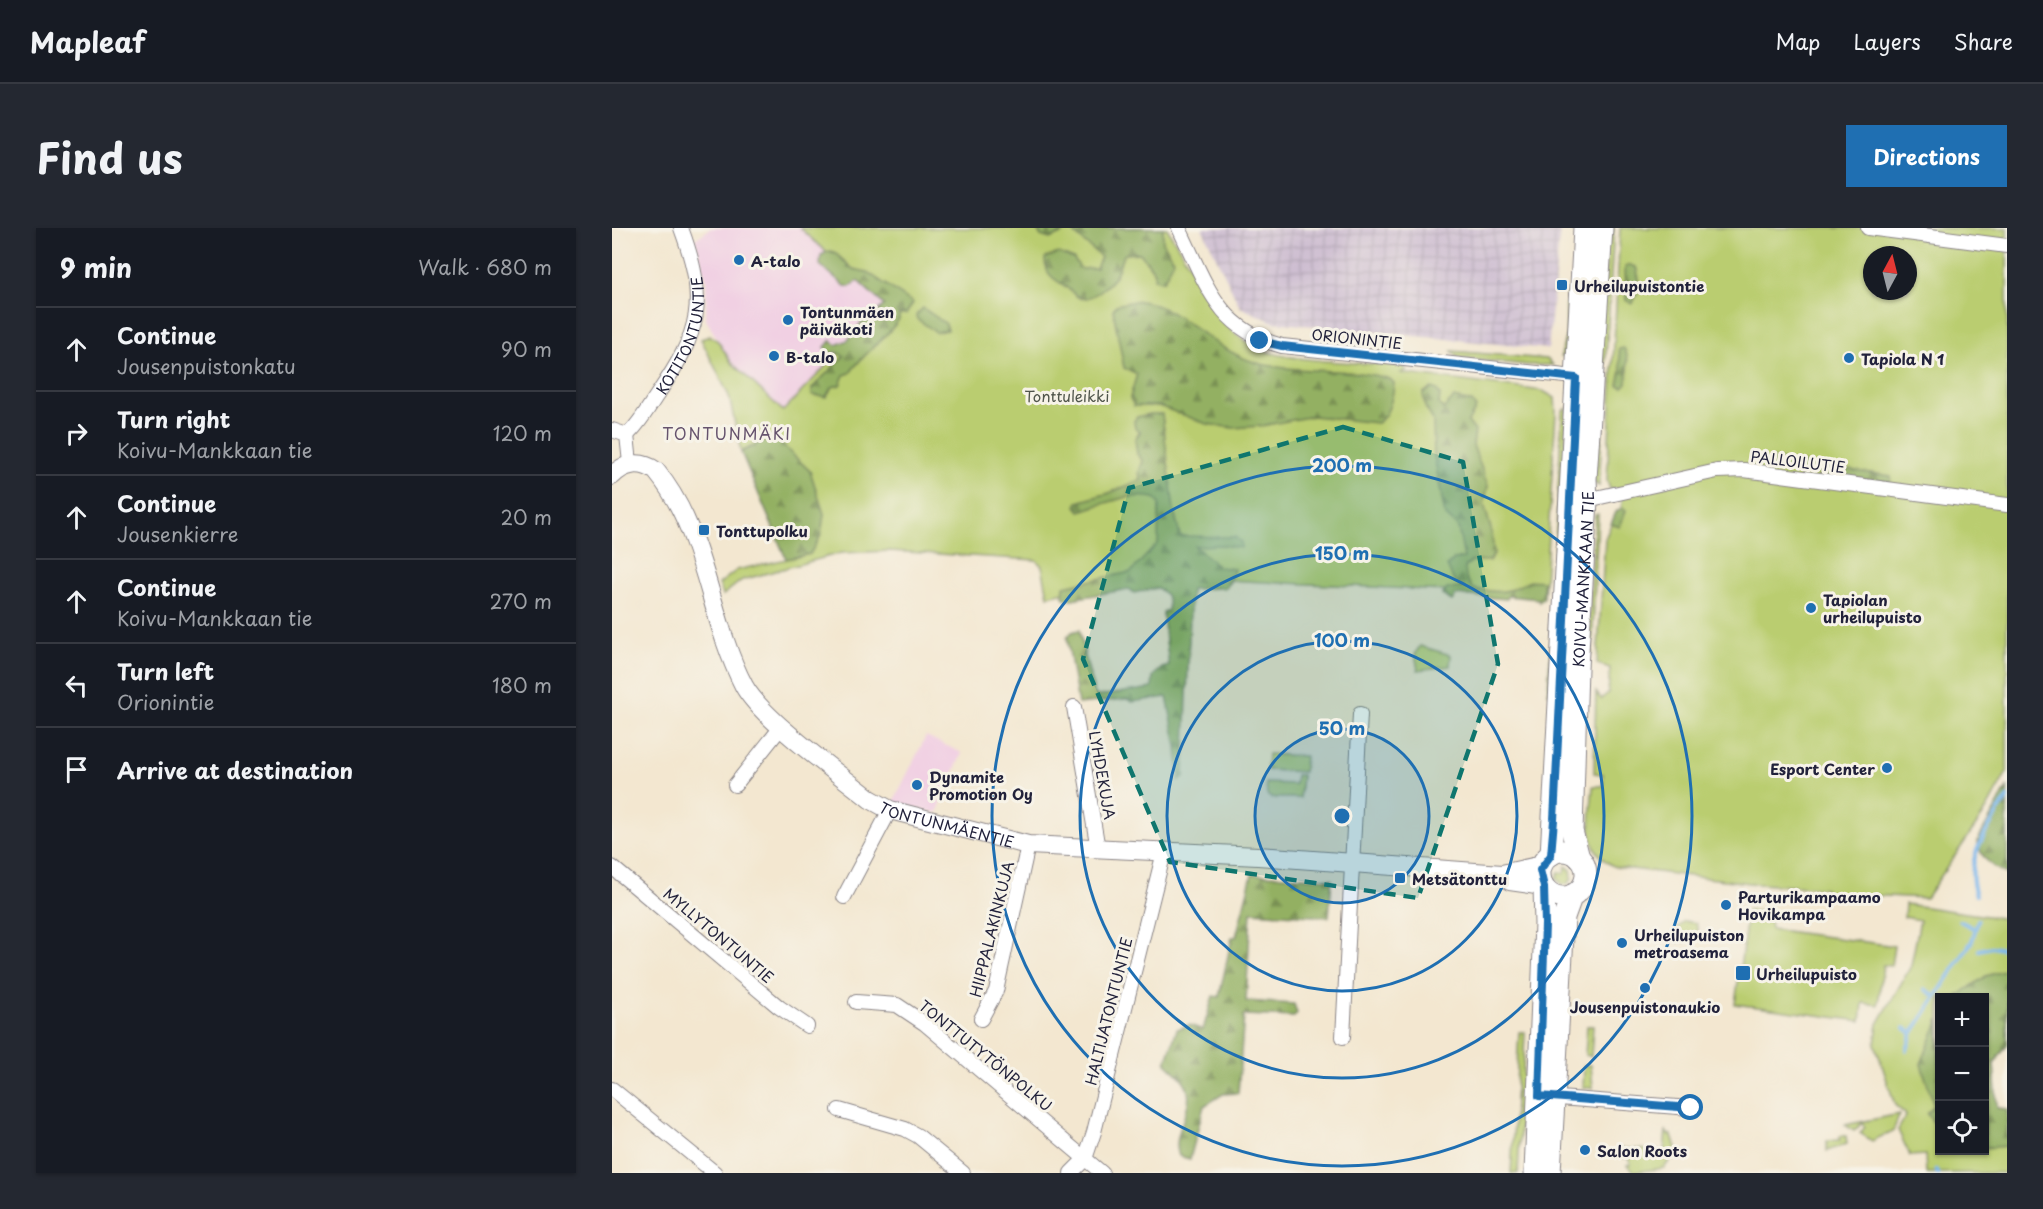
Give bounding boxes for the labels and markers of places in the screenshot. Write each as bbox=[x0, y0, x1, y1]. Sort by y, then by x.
place label: A-talo bbox=[751, 249, 801, 272]
marker: A-talo bbox=[732, 253, 746, 267]
place label: Urheilupuistontie bbox=[1574, 274, 1704, 297]
marker: Urheilupuistontie bbox=[1555, 278, 1569, 292]
place label: Tontunmäen päiväkoti bbox=[800, 300, 894, 340]
marker: Tontunmäen päiväkoti bbox=[781, 313, 795, 327]
place label: B-talo bbox=[786, 345, 834, 368]
place label: Tapiola N 1 bbox=[1861, 347, 1944, 370]
marker: B-talo bbox=[767, 349, 781, 363]
marker: Tapiola N 1 bbox=[1842, 351, 1856, 365]
place label: Tonttupolku bbox=[716, 519, 808, 542]
marker: Tonttupolku bbox=[697, 523, 711, 537]
place label: Tapiolan urheilupuisto bbox=[1823, 588, 1922, 628]
marker: Tapiolan urheilupuisto bbox=[1804, 601, 1818, 615]
place label: Esport Center bbox=[1770, 757, 1875, 780]
marker: Esport Center bbox=[1880, 761, 1894, 775]
place label: Dynamite Promotion Oy bbox=[929, 765, 1033, 805]
marker: Dynamite Promotion Oy bbox=[910, 778, 924, 792]
centre of rings bbox=[1332, 806, 1352, 826]
place label: Metsätonttu bbox=[1412, 867, 1507, 890]
marker: Metsätonttu bbox=[1393, 871, 1407, 885]
place label: Parturikampaamo Hovikampa bbox=[1738, 885, 1881, 925]
marker: Parturikampaamo Hovikampa bbox=[1719, 898, 1733, 912]
place label: Urheilupuiston metroasema bbox=[1634, 923, 1744, 963]
marker: Urheilupuiston metroasema bbox=[1615, 936, 1629, 950]
place label: Urheilupuisto bbox=[1756, 962, 1857, 985]
marker: Urheilupuisto bbox=[1734, 964, 1752, 982]
marker: Jousenpuistonaukio bbox=[1638, 981, 1652, 995]
place label: Jousenpuistonaukio bbox=[1570, 995, 1720, 1018]
place label: Salon Roots bbox=[1597, 1139, 1687, 1162]
marker: Salon Roots bbox=[1578, 1143, 1592, 1157]

